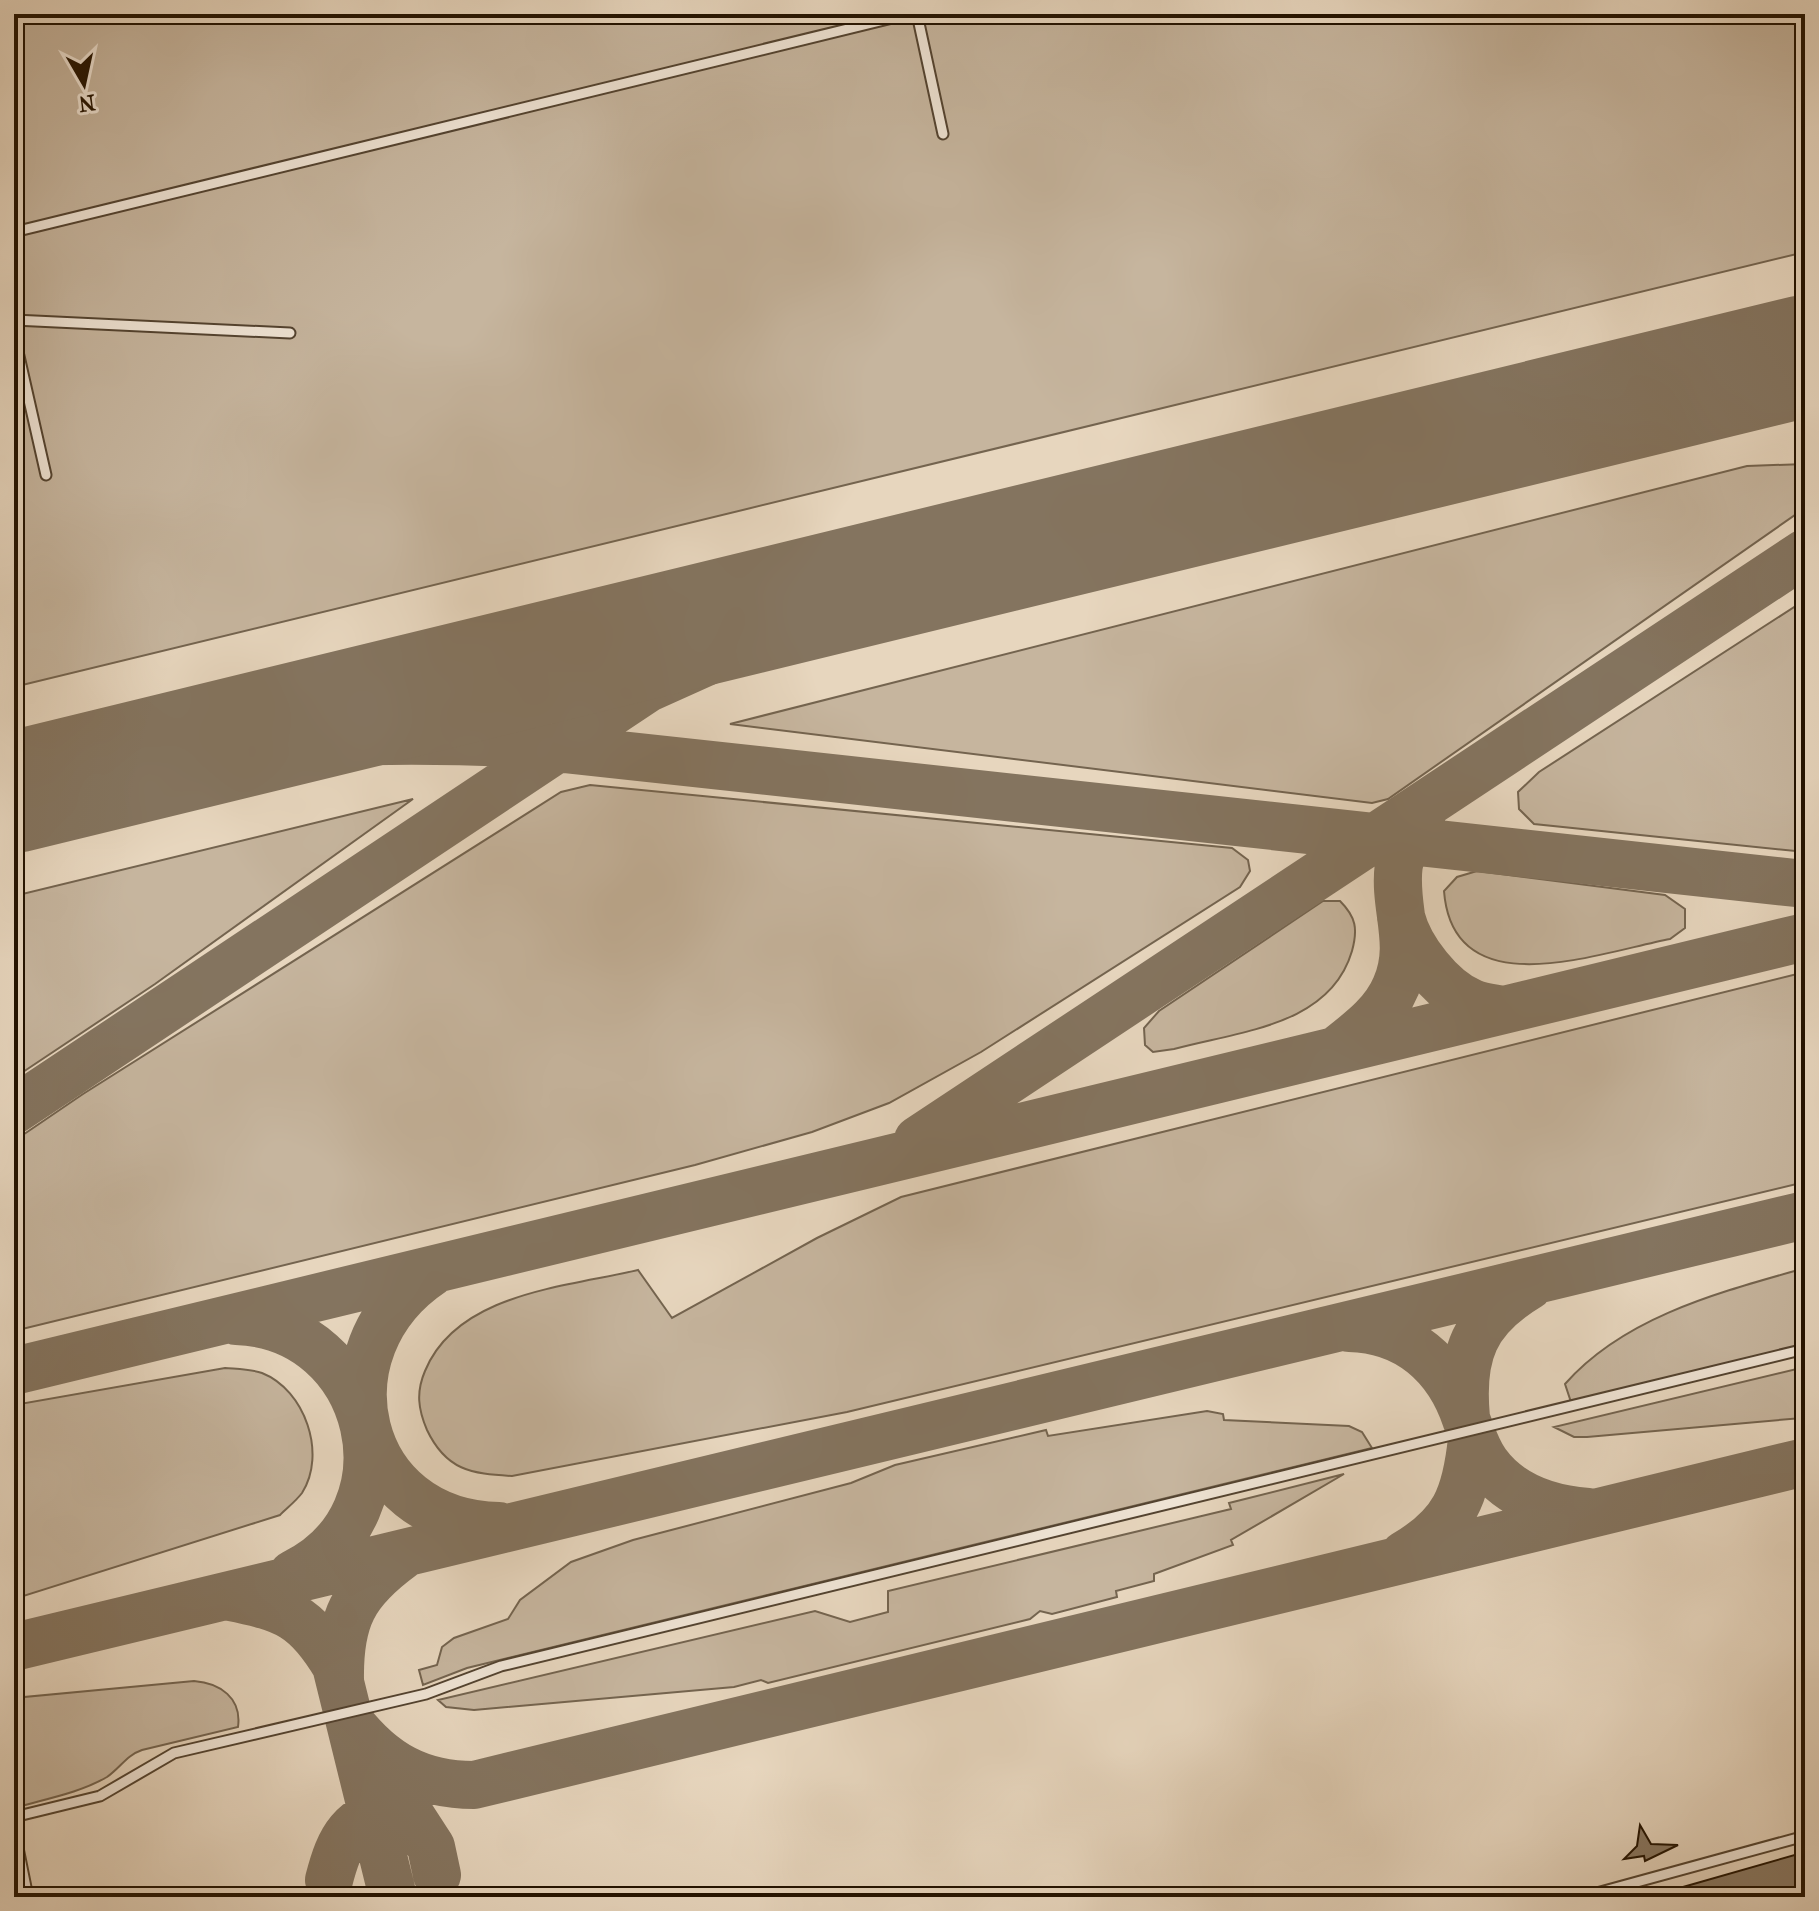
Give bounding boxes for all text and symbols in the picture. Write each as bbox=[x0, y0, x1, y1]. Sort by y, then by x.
north arrow bbox=[44, 44, 124, 124]
text: N bbox=[76, 89, 97, 117]

